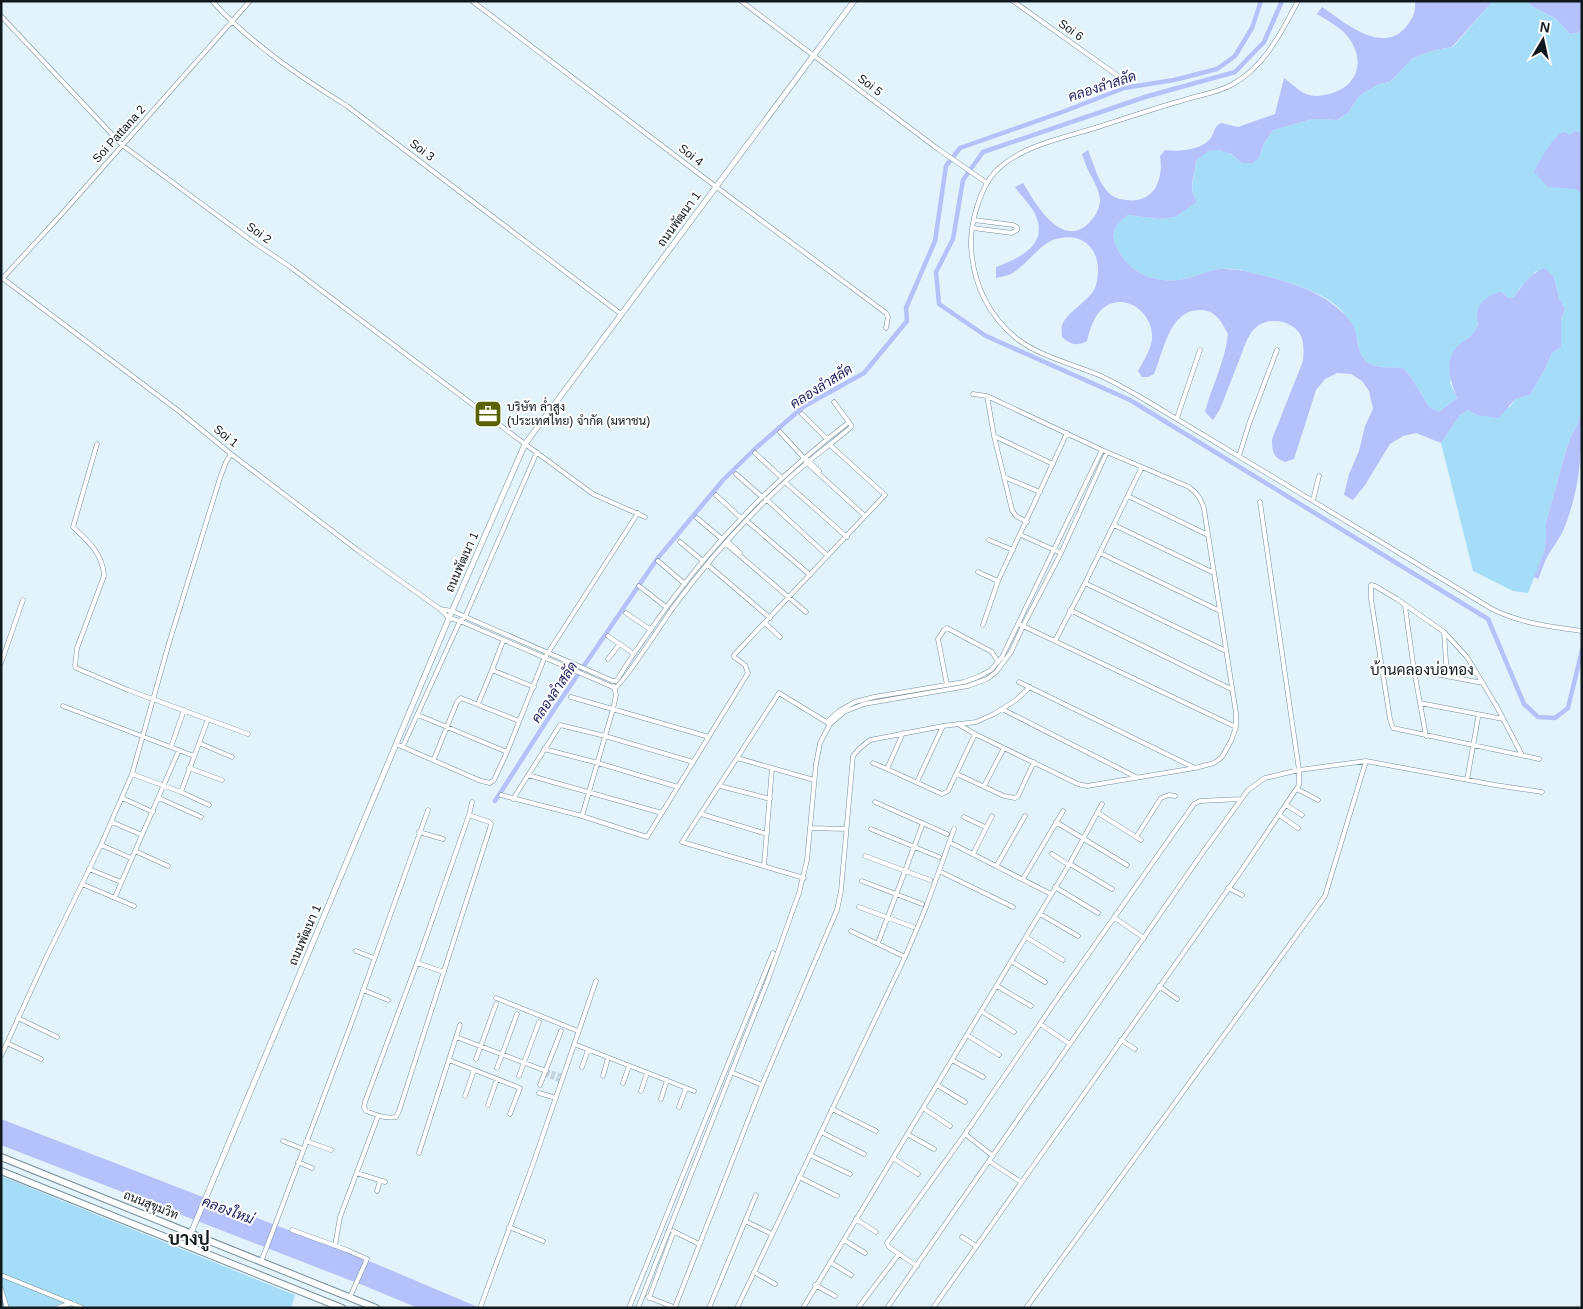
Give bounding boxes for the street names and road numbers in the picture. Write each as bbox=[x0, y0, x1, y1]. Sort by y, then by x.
street label: Soi 6 bbox=[1056, 16, 1086, 44]
street label: Soi 5 bbox=[855, 71, 885, 99]
street label: Soi Pattana 2 bbox=[90, 102, 149, 165]
street label: Soi 3 bbox=[407, 136, 437, 164]
street label: Soi 4 bbox=[676, 141, 706, 169]
street label: ถนนพัฒนา 1 bbox=[654, 189, 704, 249]
street label: Soi 2 bbox=[244, 219, 274, 247]
street label: Soi 1 bbox=[211, 422, 241, 450]
street label: ถนนพัฒนา 1 bbox=[443, 529, 482, 594]
street label: ถนนพัฒนา 1 bbox=[286, 902, 324, 967]
street label: ถนนสุขุมวิท bbox=[121, 1188, 180, 1224]

